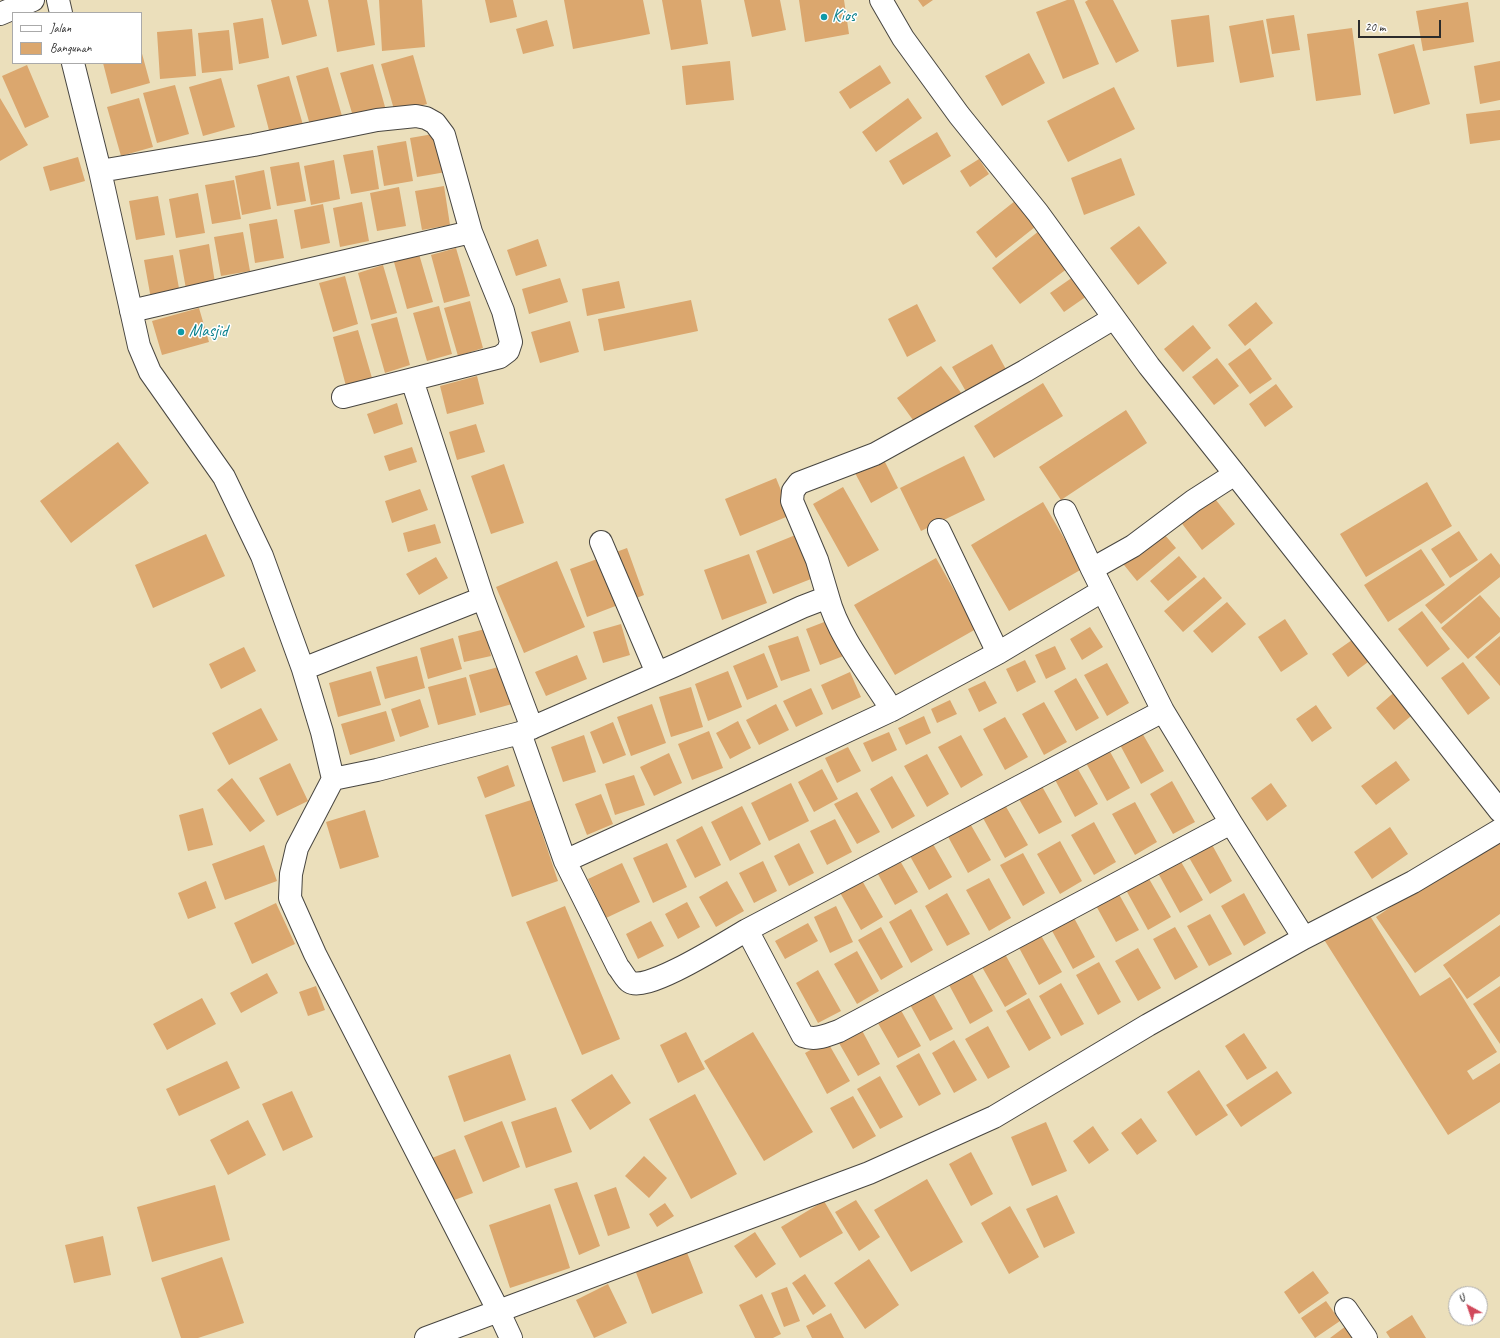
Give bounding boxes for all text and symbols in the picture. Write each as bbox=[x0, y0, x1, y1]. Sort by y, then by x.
place label: Kios bbox=[832, 7, 856, 27]
legend bbox=[12, 12, 142, 64]
marker: Kios bbox=[819, 12, 829, 22]
scale bar bbox=[1360, 12, 1443, 38]
text: 20 m bbox=[1365, 19, 1385, 35]
text: Jalan bbox=[50, 20, 71, 36]
text: Bangunan bbox=[50, 40, 91, 56]
place label: Masjid bbox=[189, 322, 228, 342]
marker: Masjid bbox=[176, 327, 186, 337]
north arrow bbox=[1448, 1286, 1488, 1326]
text: U bbox=[1454, 1291, 1467, 1305]

